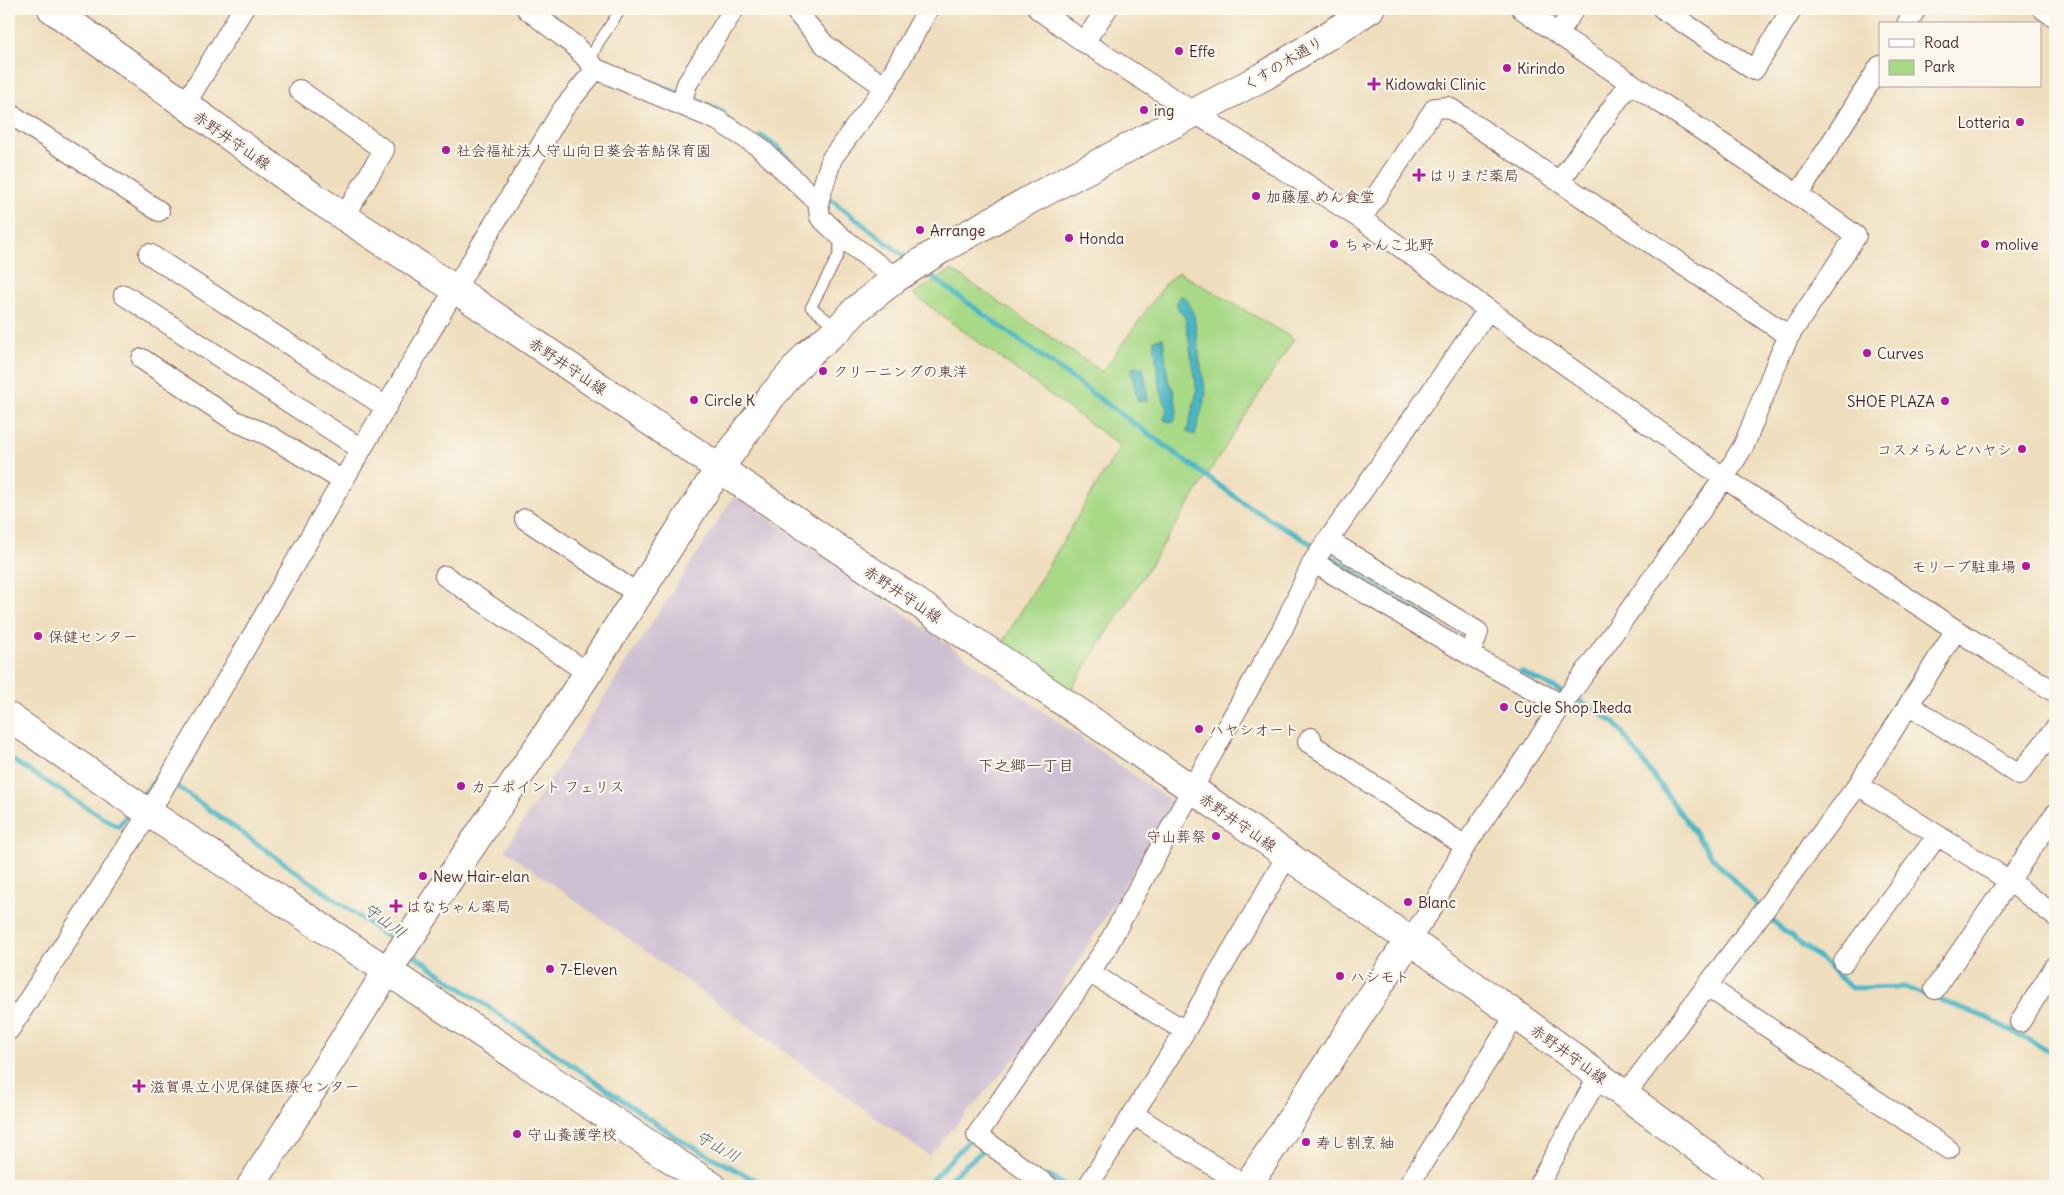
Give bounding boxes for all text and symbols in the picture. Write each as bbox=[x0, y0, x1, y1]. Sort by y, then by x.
legend bbox=[1879, 22, 2042, 88]
street label: くすの木通り bbox=[1240, 32, 1326, 94]
text: Road bbox=[1924, 33, 1959, 52]
place label: Effe bbox=[1189, 42, 1215, 61]
marker: Effe bbox=[1173, 45, 1185, 57]
text: Park bbox=[1924, 57, 1955, 76]
place label: Kirindo bbox=[1517, 59, 1565, 78]
marker: Kirindo bbox=[1501, 62, 1513, 74]
place label: Kidowaki Clinic bbox=[1385, 75, 1486, 94]
marker: Kidowaki Clinic bbox=[1367, 77, 1381, 91]
place label: ing bbox=[1154, 101, 1174, 120]
marker: ing bbox=[1138, 104, 1150, 116]
street label: 赤野井守山線 bbox=[190, 106, 274, 174]
place label: Lotteria bbox=[1958, 113, 2010, 132]
marker: Lotteria bbox=[2014, 116, 2026, 128]
place label: 社会福祉法人守山向日葵会若鮎保育園 bbox=[456, 141, 711, 160]
marker: 社会福祉法人守山向日葵会若鮎保育園 bbox=[440, 144, 452, 156]
place label: はりまだ薬局 bbox=[1429, 166, 1519, 185]
marker: はりまだ薬局 bbox=[1413, 169, 1425, 181]
place label: 加藤屋 めん食堂 bbox=[1266, 187, 1375, 206]
marker: 加藤屋 めん食堂 bbox=[1250, 190, 1262, 202]
place label: Arrange bbox=[930, 221, 985, 240]
marker: Arrange bbox=[914, 224, 926, 236]
place label: Honda bbox=[1079, 229, 1125, 248]
marker: Honda bbox=[1063, 232, 1075, 244]
place label: ちゃんこ北野 bbox=[1344, 235, 1434, 254]
place label: molive bbox=[1995, 235, 2039, 254]
marker: ちゃんこ北野 bbox=[1328, 238, 1340, 250]
marker: molive bbox=[1979, 238, 1991, 250]
street label: 赤野井守山線 bbox=[525, 333, 611, 399]
place label: Curves bbox=[1877, 344, 1924, 363]
marker: Curves bbox=[1861, 347, 1873, 359]
place label: クリーニングの東洋 bbox=[833, 362, 968, 381]
marker: クリーニングの東洋 bbox=[817, 365, 829, 377]
place label: Circle K bbox=[704, 391, 756, 410]
place label: SHOE PLAZA bbox=[1847, 392, 1935, 411]
marker: Circle K bbox=[688, 394, 700, 406]
marker: SHOE PLAZA bbox=[1939, 395, 1951, 407]
place label: コスメらんどハヤシ bbox=[1877, 440, 2012, 459]
marker: コスメらんどハヤシ bbox=[2016, 443, 2028, 455]
place label: モリーブ駐車場 bbox=[1912, 557, 2016, 576]
marker: モリーブ駐車場 bbox=[2020, 560, 2032, 572]
street label: 赤野井守山線 bbox=[860, 561, 946, 627]
place label: 保健センター bbox=[48, 627, 137, 646]
marker: 保健センター bbox=[32, 630, 44, 642]
place label: Cycle Shop Ikeda bbox=[1514, 698, 1632, 717]
marker: Cycle Shop Ikeda bbox=[1498, 701, 1510, 713]
place label: ハヤシオート bbox=[1209, 720, 1299, 739]
marker: ハヤシオート bbox=[1193, 723, 1205, 735]
district label: 下之郷一丁目 bbox=[978, 755, 1074, 775]
place label: カーポイント フェリス bbox=[471, 777, 625, 796]
marker: カーポイント フェリス bbox=[455, 780, 467, 792]
street label: 赤野井守山線 bbox=[1196, 788, 1280, 856]
place label: 守山葬祭 bbox=[1146, 827, 1206, 846]
marker: 守山葬祭 bbox=[1210, 830, 1222, 842]
place label: New Hair-elan bbox=[433, 867, 530, 886]
marker: New Hair-elan bbox=[417, 870, 429, 882]
place label: Blanc bbox=[1418, 893, 1456, 912]
marker: Blanc bbox=[1402, 896, 1414, 908]
place label: はなちゃん薬局 bbox=[406, 897, 511, 916]
water label: 守山川 bbox=[360, 898, 410, 942]
marker: はなちゃん薬局 bbox=[390, 900, 402, 912]
place label: 7-Eleven bbox=[560, 960, 618, 979]
marker: 7-Eleven bbox=[544, 963, 556, 975]
place label: ハシモト bbox=[1350, 967, 1410, 986]
marker: ハシモト bbox=[1334, 970, 1346, 982]
street label: 赤野井守山線 bbox=[1527, 1020, 1611, 1088]
place label: 滋賀県立小児保健医療センター bbox=[150, 1077, 359, 1096]
marker: 滋賀県立小児保健医療センター bbox=[132, 1079, 146, 1093]
place label: 守山養護学校 bbox=[527, 1125, 617, 1144]
water label: 守山川 bbox=[692, 1126, 744, 1166]
marker: 守山養護学校 bbox=[511, 1128, 523, 1140]
place label: 寿し割烹 紬 bbox=[1316, 1133, 1395, 1152]
marker: 寿し割烹 紬 bbox=[1300, 1136, 1312, 1148]

